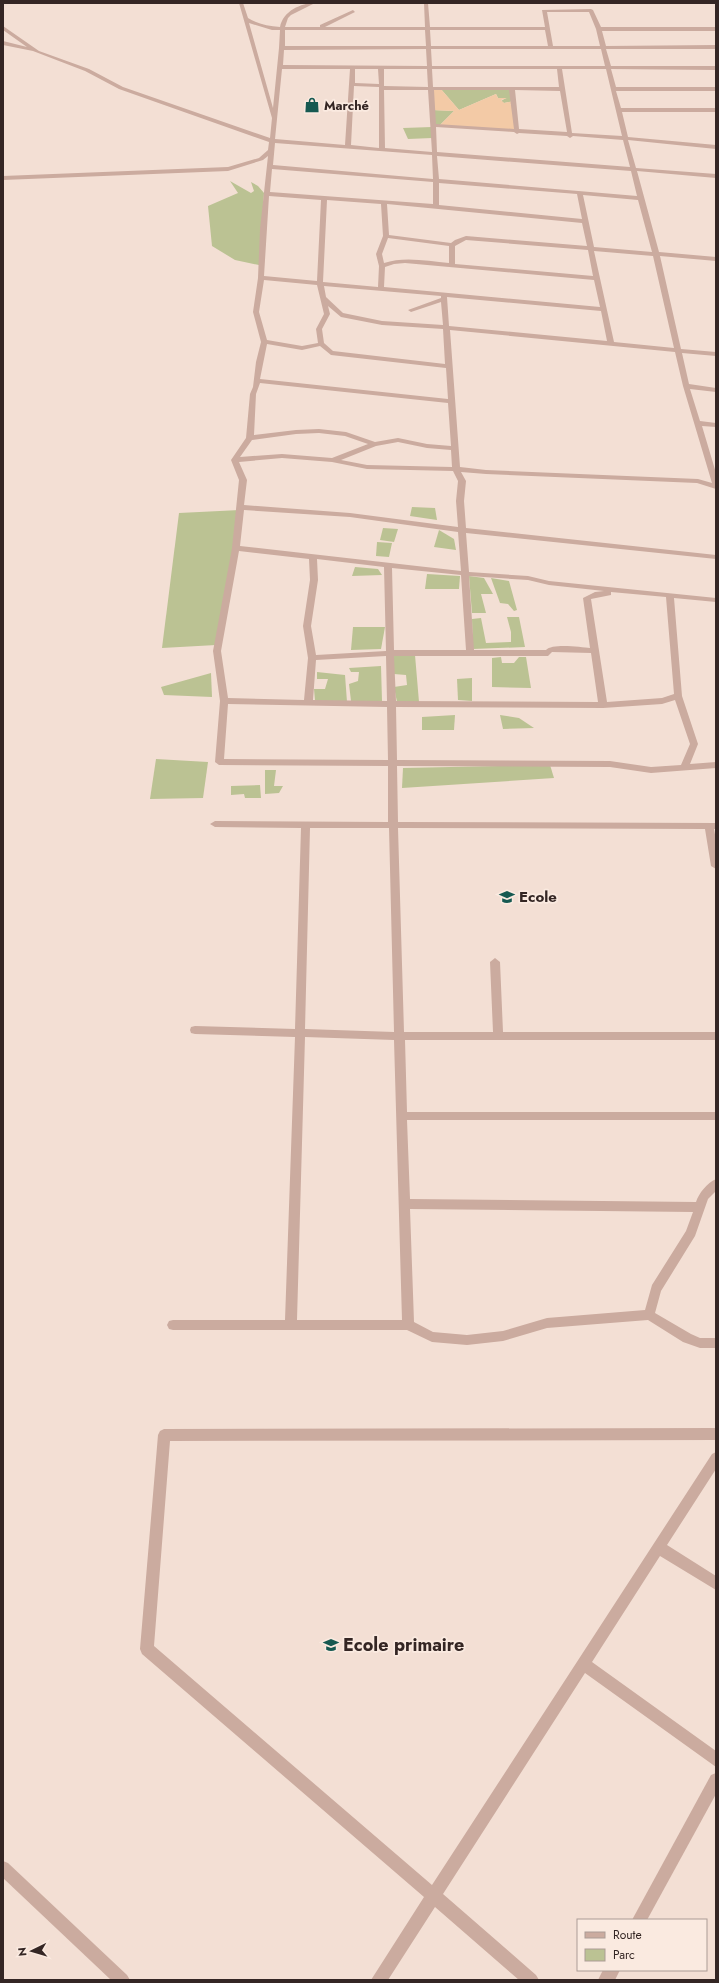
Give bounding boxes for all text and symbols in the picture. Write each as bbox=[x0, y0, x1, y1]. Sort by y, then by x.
shop icon: Marché bbox=[303, 96, 321, 114]
place label: Marché bbox=[324, 96, 370, 115]
place label: Ecole bbox=[519, 886, 557, 908]
school or university icon: Ecole bbox=[498, 888, 516, 906]
place label: Ecole primaire bbox=[343, 1632, 464, 1658]
school or university icon: Ecole primaire bbox=[322, 1636, 340, 1654]
legend bbox=[577, 1919, 707, 1971]
text: Route bbox=[613, 1926, 642, 1944]
north arrow bbox=[12, 1931, 52, 1971]
text: Parc bbox=[613, 1946, 635, 1964]
text: N bbox=[14, 1947, 30, 1957]

